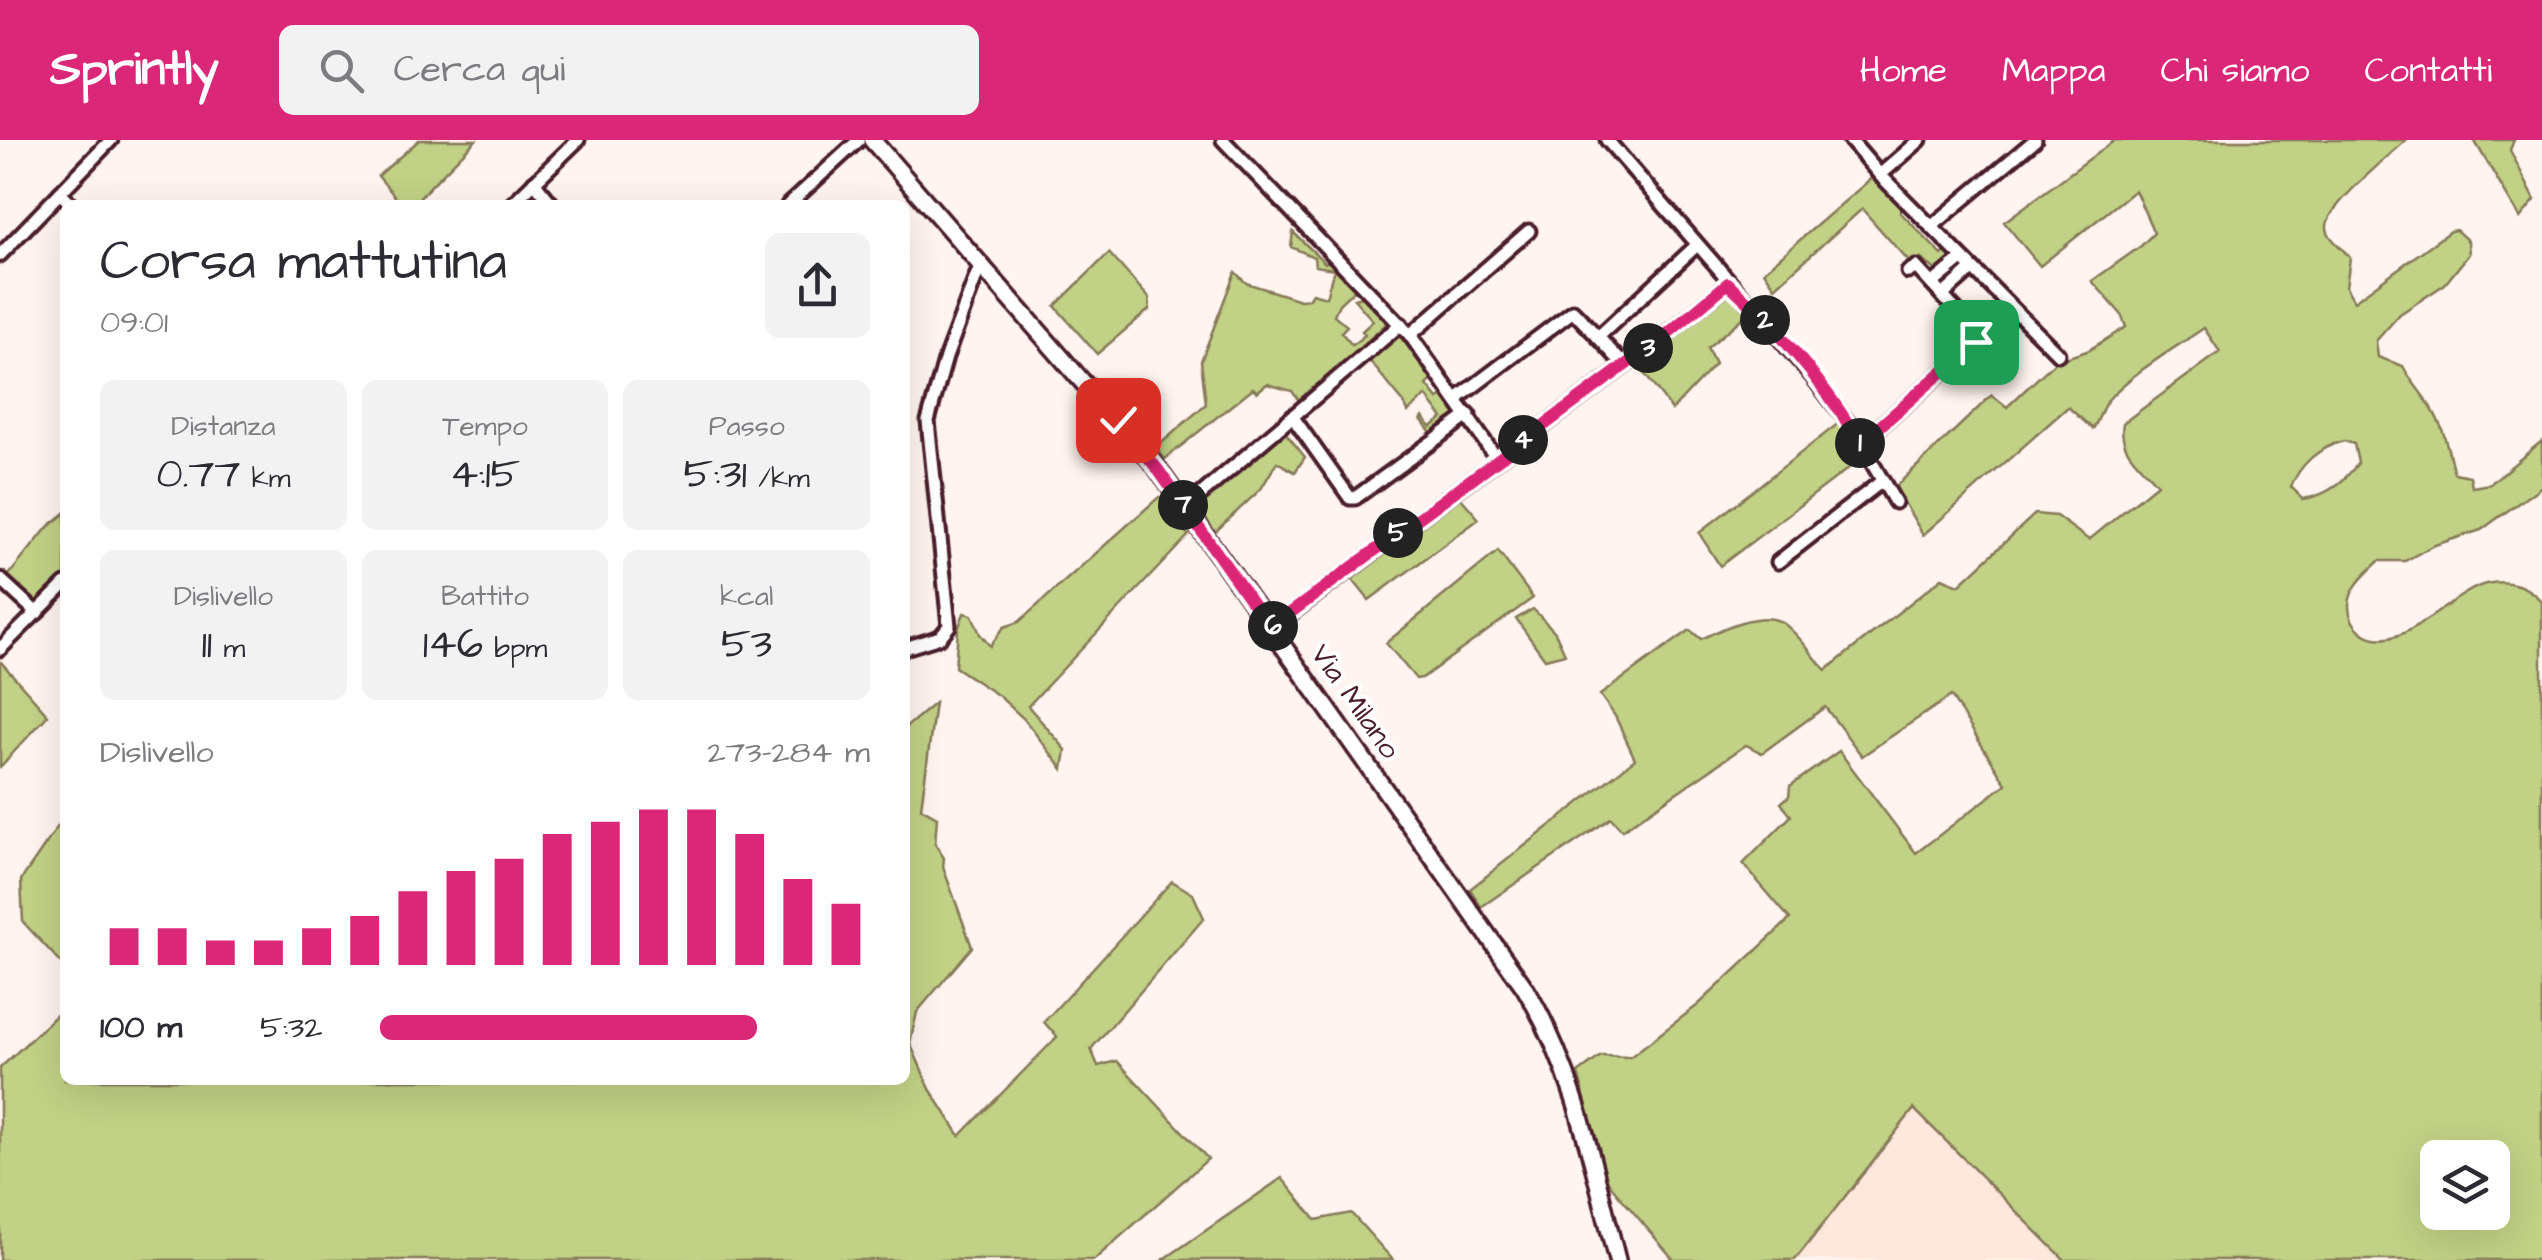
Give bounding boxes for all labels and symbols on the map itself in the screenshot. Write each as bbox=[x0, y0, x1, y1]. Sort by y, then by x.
pin: 2 bbox=[1740, 295, 1790, 345]
pin bbox=[1934, 300, 2019, 385]
pin: 3 bbox=[1623, 323, 1673, 373]
pin bbox=[1076, 378, 1161, 463]
pin: 4 bbox=[1498, 415, 1548, 465]
pin: 1 bbox=[1835, 418, 1885, 468]
pin: 7 bbox=[1158, 480, 1208, 530]
pin: 5 bbox=[1373, 508, 1423, 558]
pin: 6 bbox=[1248, 601, 1298, 651]
street label: Via Milano bbox=[1300, 636, 1410, 768]

